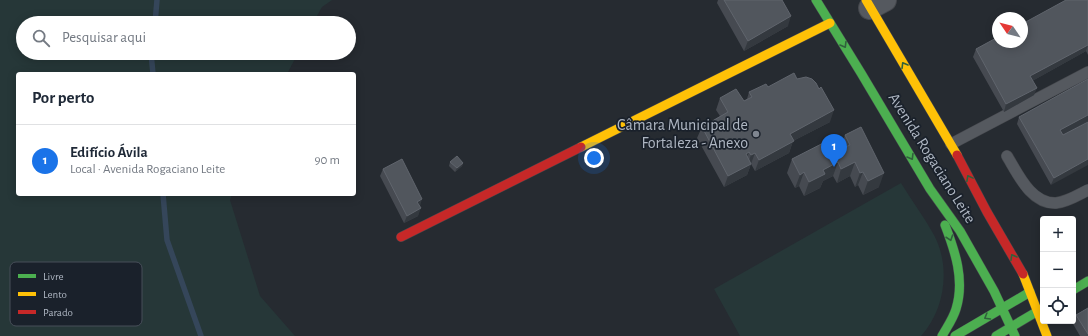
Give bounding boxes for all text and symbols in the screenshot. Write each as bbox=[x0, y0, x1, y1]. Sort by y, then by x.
north arrow bbox=[992, 12, 1028, 48]
search box bbox=[16, 16, 356, 60]
icon: search bbox=[30, 27, 52, 49]
text: Pesquisar aqui bbox=[62, 30, 146, 45]
one-way arrow bbox=[839, 41, 847, 48]
one-way arrow bbox=[902, 62, 909, 69]
text: Por perto bbox=[32, 89, 95, 106]
street label: Avenida Rogaciano Leite bbox=[885, 90, 979, 226]
place label: Câmara Municipal de Fortaleza - Anexo bbox=[617, 117, 748, 151]
marker: Câmara Municipal de Fortaleza - Anexo bbox=[751, 129, 761, 139]
pin: 1 bbox=[821, 134, 847, 167]
text: Edifício Ávila bbox=[70, 145, 148, 160]
your location bbox=[584, 148, 604, 168]
one-way arrow bbox=[906, 153, 913, 160]
text: 1 bbox=[43, 154, 47, 167]
text: 90 m bbox=[314, 154, 340, 167]
text: Local · Avenida Rogaciano Leite bbox=[70, 163, 225, 176]
one-way arrow bbox=[966, 174, 973, 182]
map controls bbox=[1040, 216, 1076, 324]
button: + bbox=[1040, 216, 1076, 252]
one-way arrow bbox=[945, 234, 954, 241]
button: − bbox=[1040, 252, 1076, 288]
one-way arrow bbox=[1010, 254, 1017, 261]
legend bbox=[10, 262, 142, 326]
text: Livre bbox=[43, 271, 64, 282]
button: locate bbox=[1040, 288, 1076, 324]
text: Lento bbox=[43, 289, 67, 300]
text: Parado bbox=[43, 307, 73, 318]
one-way arrow bbox=[984, 312, 991, 319]

